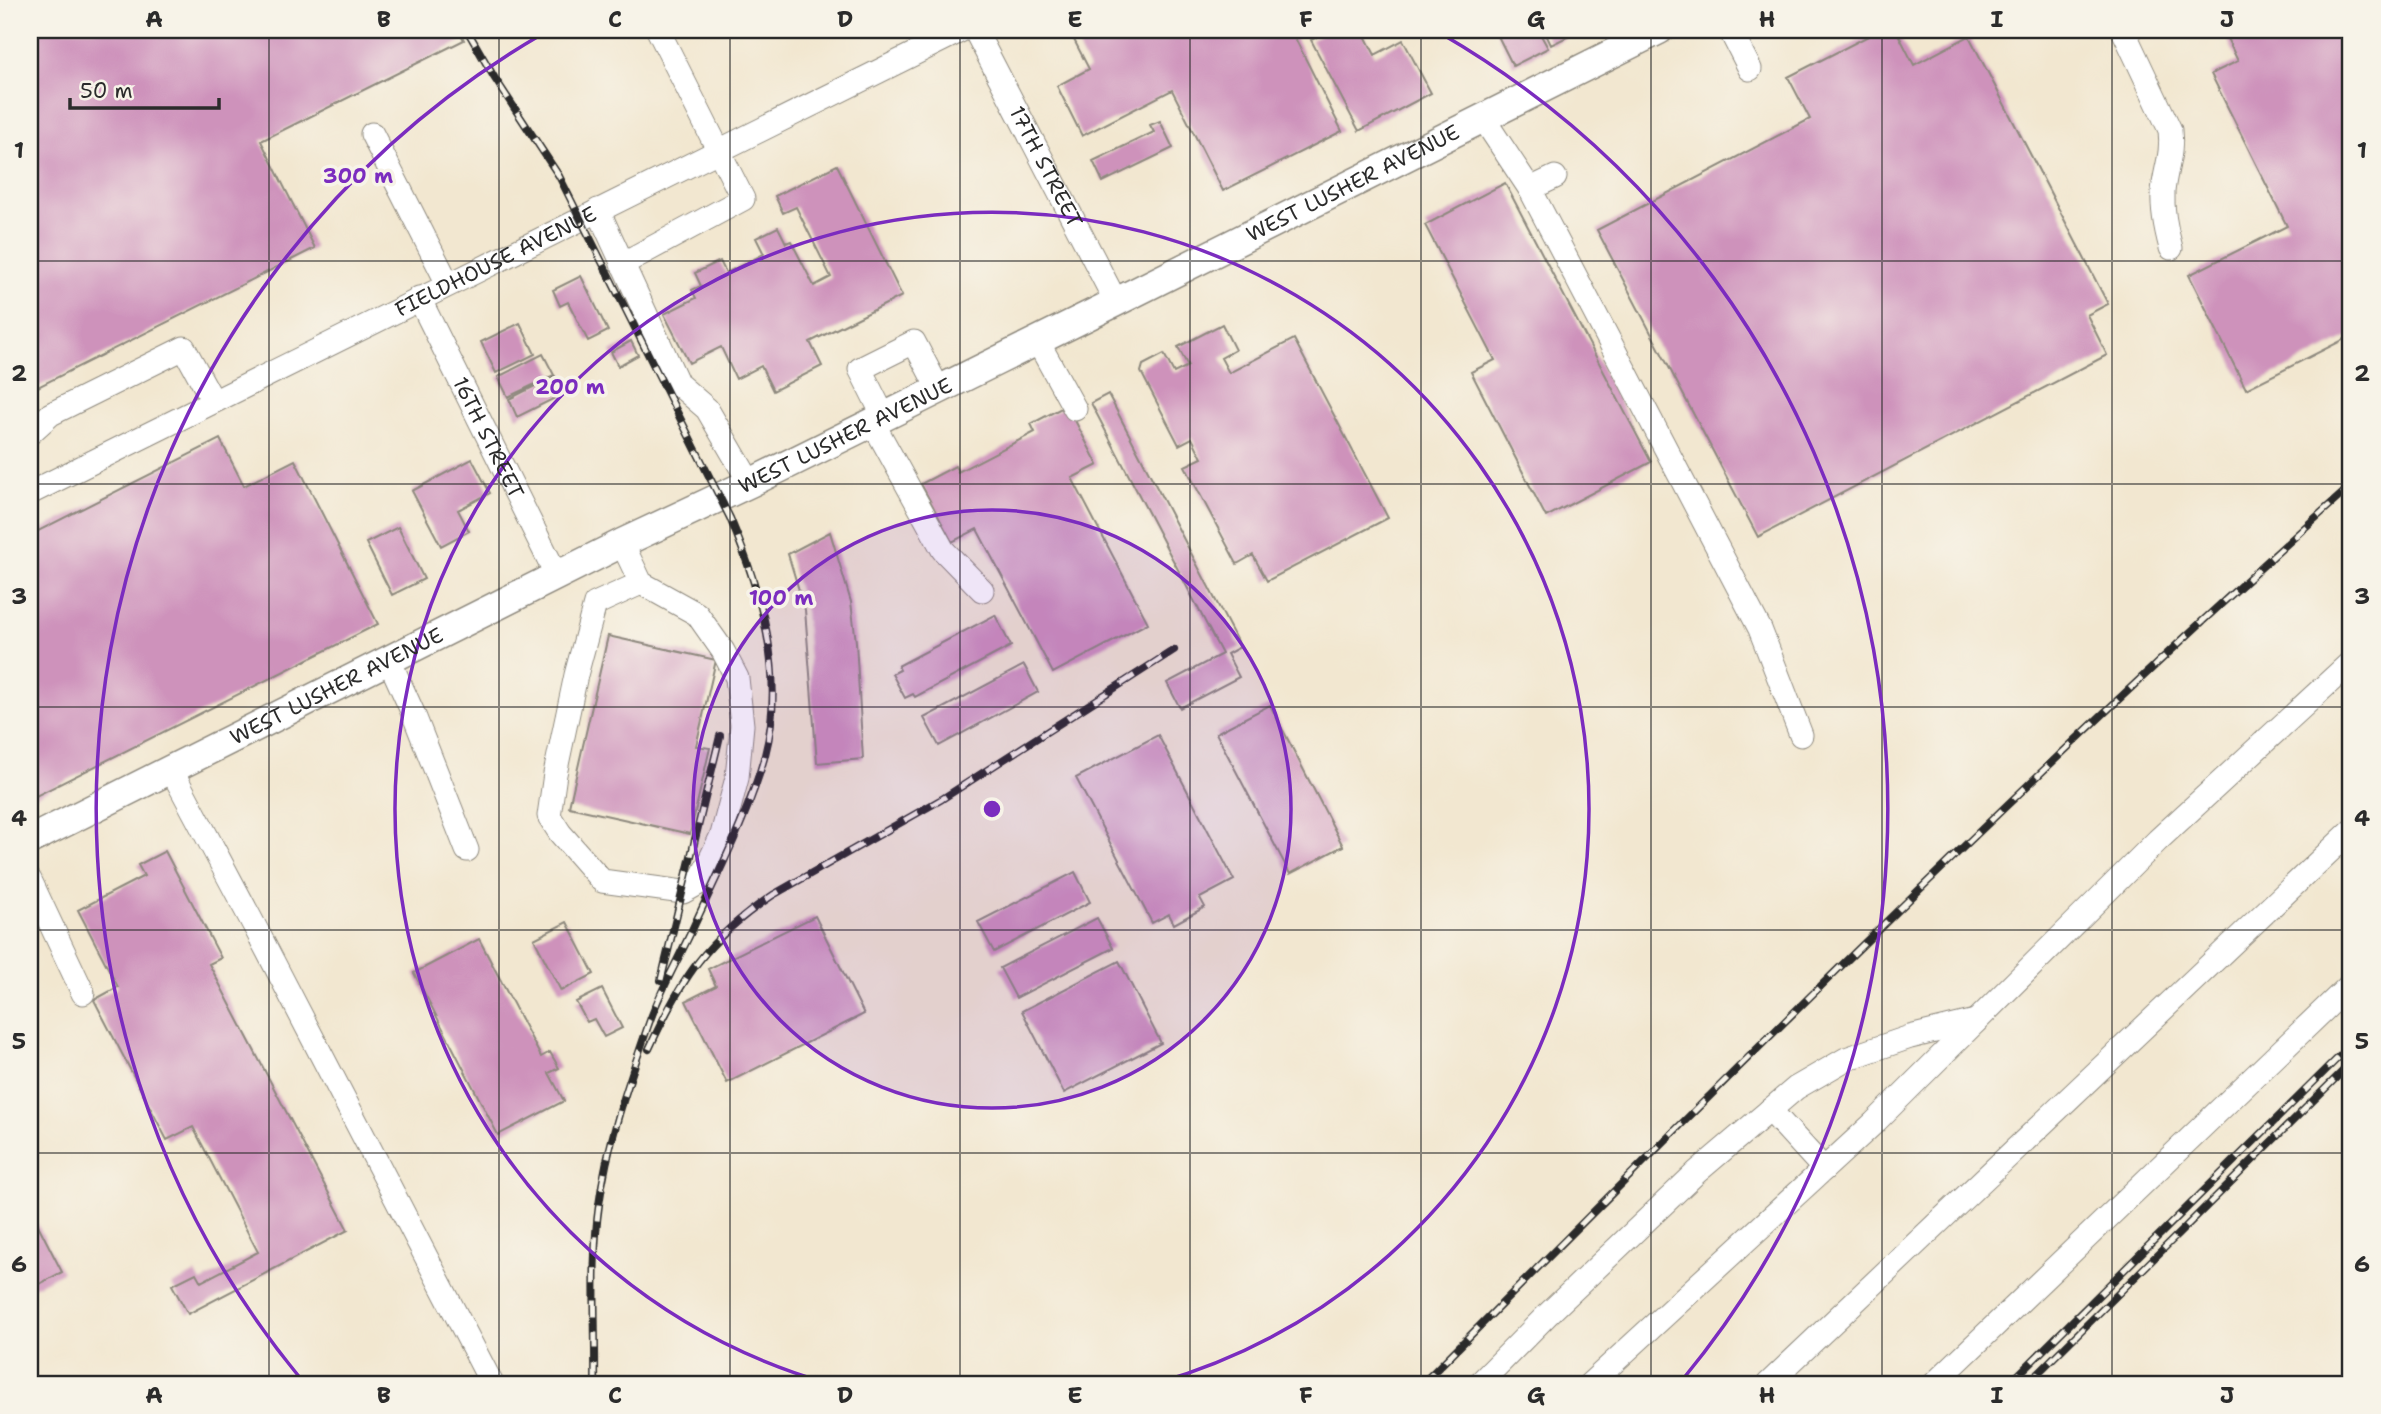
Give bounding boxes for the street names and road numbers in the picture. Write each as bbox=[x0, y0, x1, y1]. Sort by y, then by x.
street label: 17TH STREET bbox=[1003, 101, 1089, 232]
street label: WEST LUSHER AVENUE bbox=[1242, 118, 1464, 248]
street label: FIELDHOUSE AVENUE bbox=[390, 200, 601, 323]
street label: WEST LUSHER AVENUE bbox=[734, 371, 957, 500]
street label: 16TH STREET bbox=[446, 372, 530, 503]
street label: WEST LUSHER AVENUE bbox=[225, 621, 448, 751]

